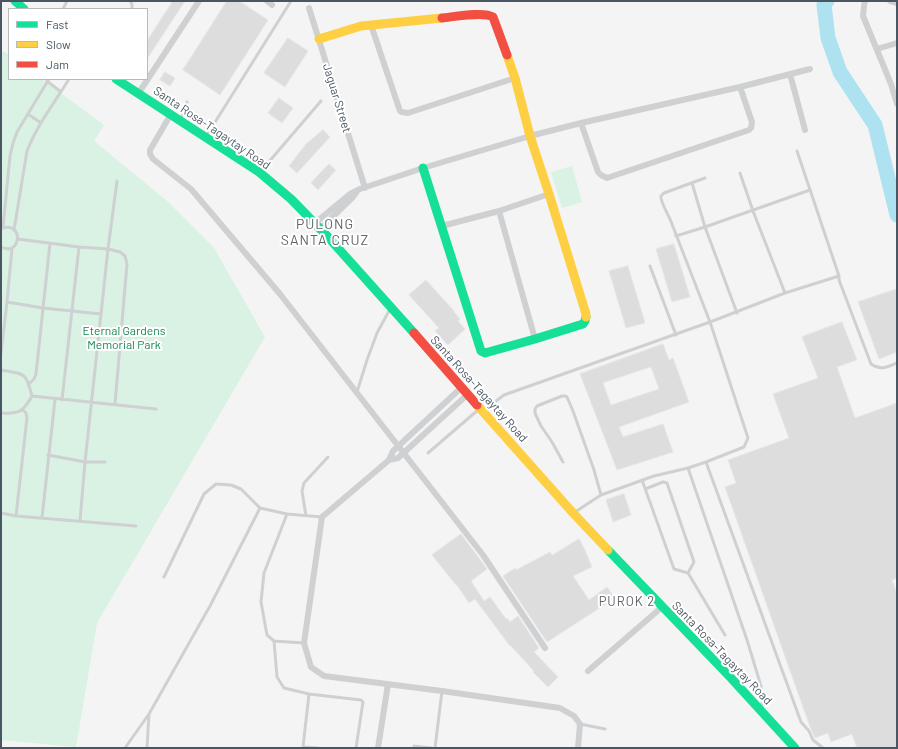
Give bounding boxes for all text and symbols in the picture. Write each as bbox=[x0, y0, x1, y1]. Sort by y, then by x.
legend bbox=[8, 8, 148, 80]
text: Fast bbox=[46, 17, 69, 31]
text: Slow bbox=[46, 37, 71, 51]
text: Jam bbox=[46, 57, 69, 71]
street label: Jaguar Street bbox=[320, 62, 354, 134]
street label: Santa Rosa-Tagaytay Road bbox=[151, 83, 273, 173]
district label: PULONG SANTA CRUZ bbox=[281, 216, 369, 248]
park label: Eternal Gardens Memorial Park bbox=[83, 324, 165, 352]
street label: Santa Rosa-Tagaytay Road bbox=[427, 333, 531, 445]
district label: PUROK 2 bbox=[599, 594, 655, 610]
street label: Santa Rosa-Tagaytay Road bbox=[669, 598, 775, 708]

